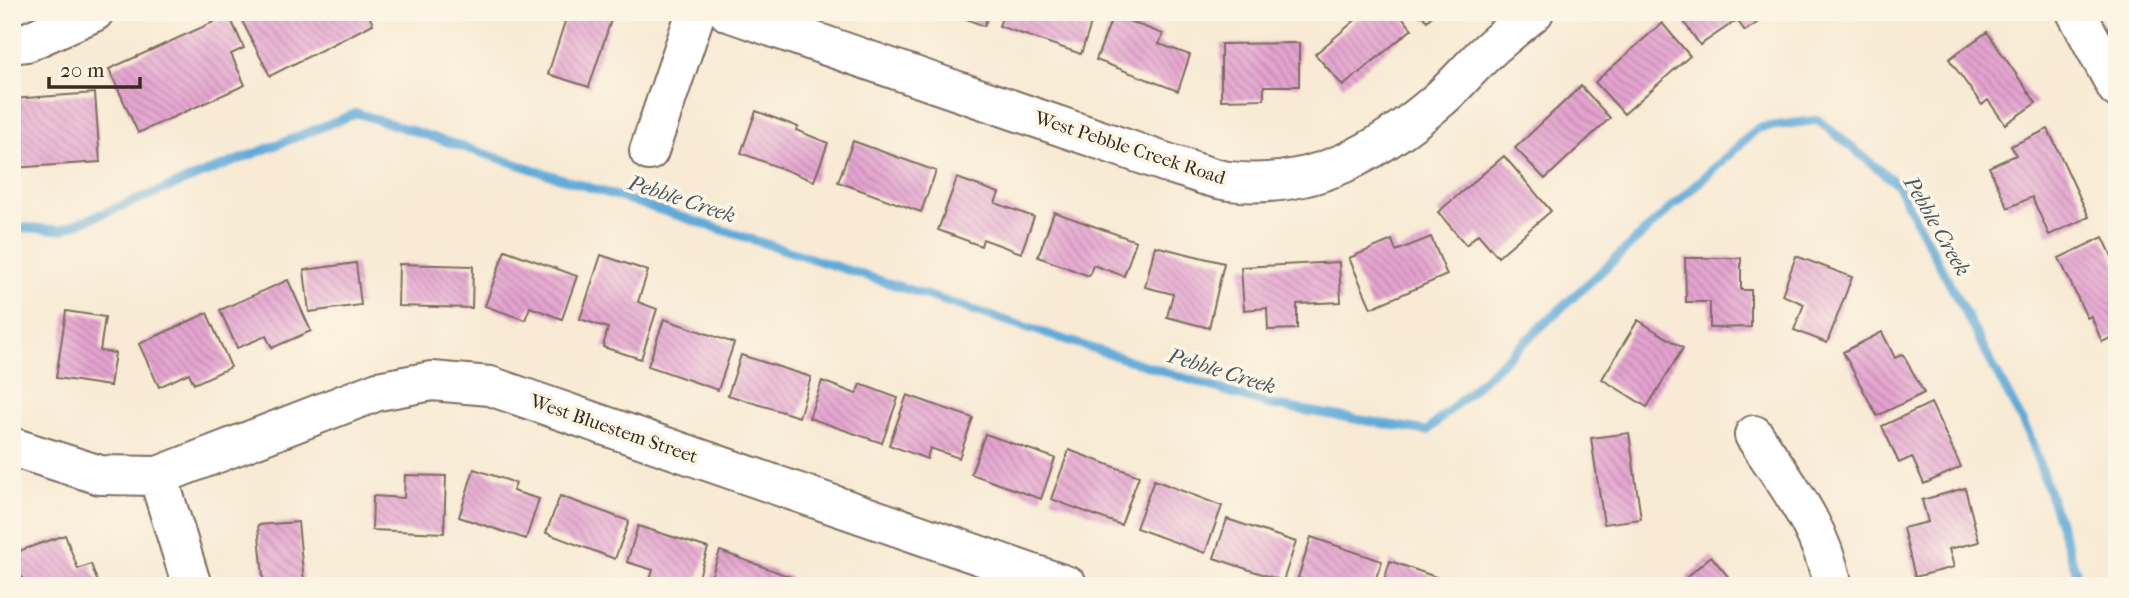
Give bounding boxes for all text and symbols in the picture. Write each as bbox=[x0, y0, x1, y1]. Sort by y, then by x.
scale bar bbox=[49, 46, 140, 90]
text: 20 m bbox=[60, 58, 105, 82]
street label: West Pebble Creek Road bbox=[1031, 106, 1229, 189]
water label: Pebble Creek bbox=[625, 170, 739, 228]
water label: Pebble Creek bbox=[1898, 171, 1975, 280]
water label: Pebble Creek bbox=[1164, 343, 1279, 399]
street label: West Bluestem Street bbox=[527, 390, 701, 468]

